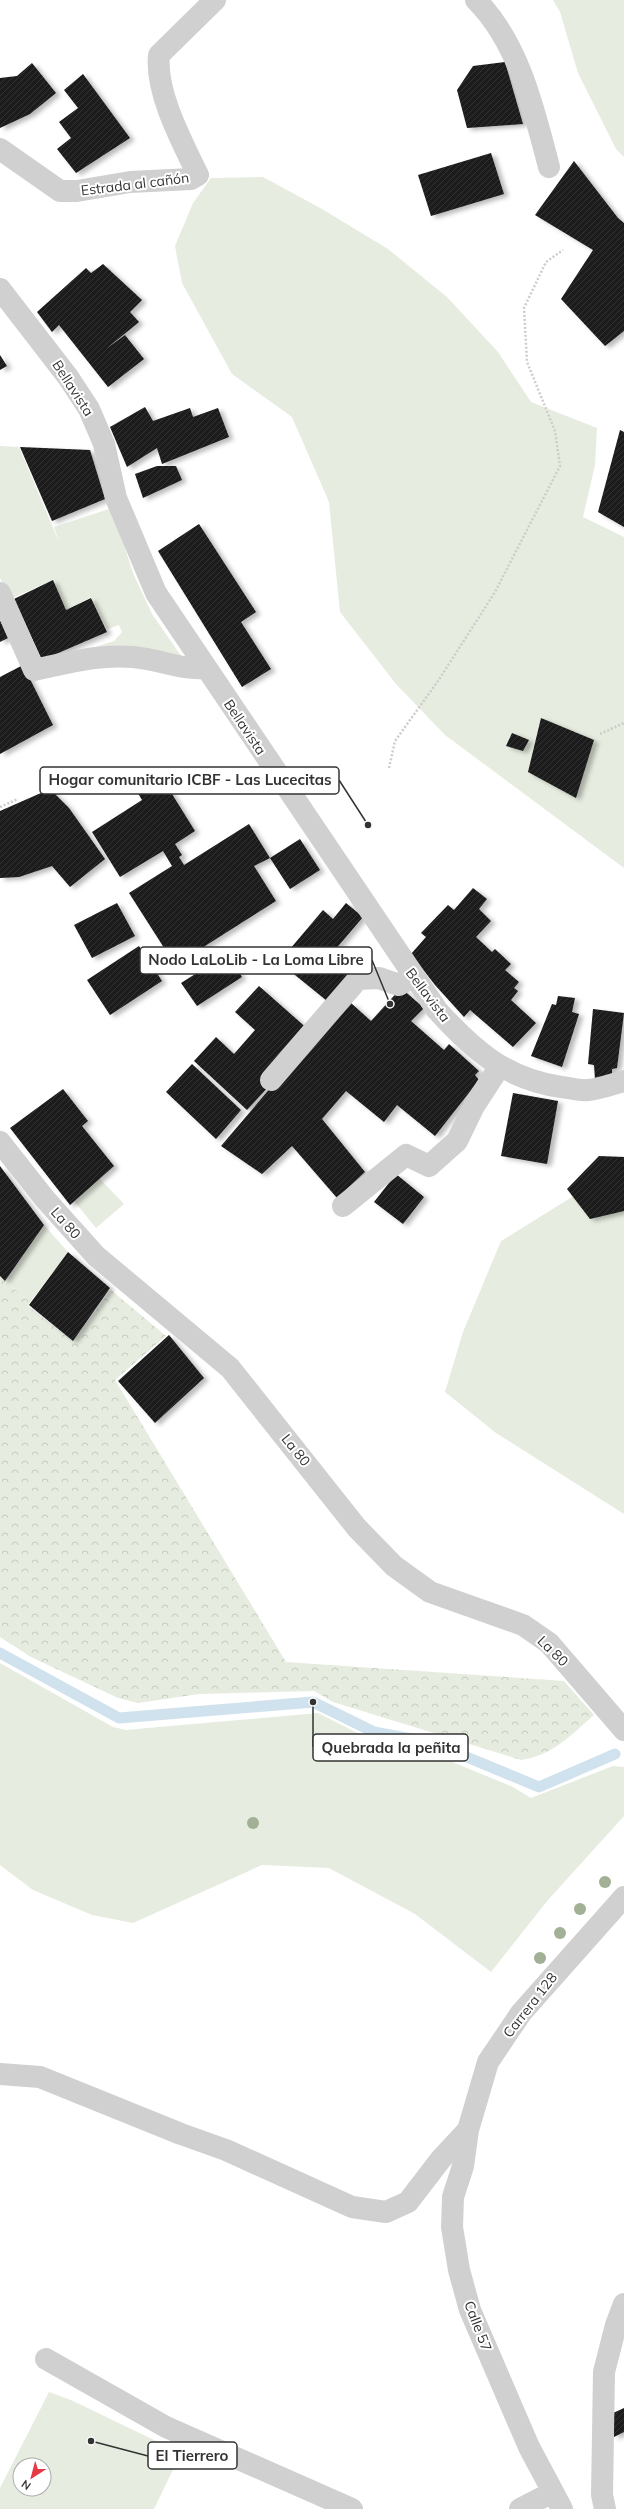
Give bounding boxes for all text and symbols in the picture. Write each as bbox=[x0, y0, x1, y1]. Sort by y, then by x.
street label: Estrada al cañón bbox=[80, 168, 190, 200]
street label: Bellavista bbox=[48, 357, 98, 419]
street label: Bellavista bbox=[220, 696, 270, 758]
callout: Hogar comunitario ICBF - Las Lucecitas bbox=[40, 767, 339, 794]
text: Hogar comunitario ICBF - Las Lucecitas bbox=[49, 770, 331, 789]
callout: Nodo LaLoLib - La Loma Libre bbox=[140, 947, 372, 974]
text: Nodo LaLoLib - La Loma Libre bbox=[148, 950, 364, 969]
street label: Bellavista bbox=[402, 964, 454, 1026]
street label: La 80 bbox=[47, 1203, 85, 1243]
street label: La 80 bbox=[278, 1430, 314, 1470]
street label: La 80 bbox=[534, 1632, 572, 1670]
callout: Quebrada la peñita bbox=[313, 1734, 468, 1761]
text: Quebrada la peñita bbox=[322, 1738, 460, 1757]
street label: Carrera 128 bbox=[499, 1969, 561, 2041]
street label: Calle 57 bbox=[460, 2298, 496, 2354]
callout: El Tierrero bbox=[148, 2442, 237, 2469]
text: El Tierrero bbox=[156, 2446, 229, 2465]
north arrow bbox=[12, 2457, 52, 2497]
text: N bbox=[19, 2477, 34, 2493]

